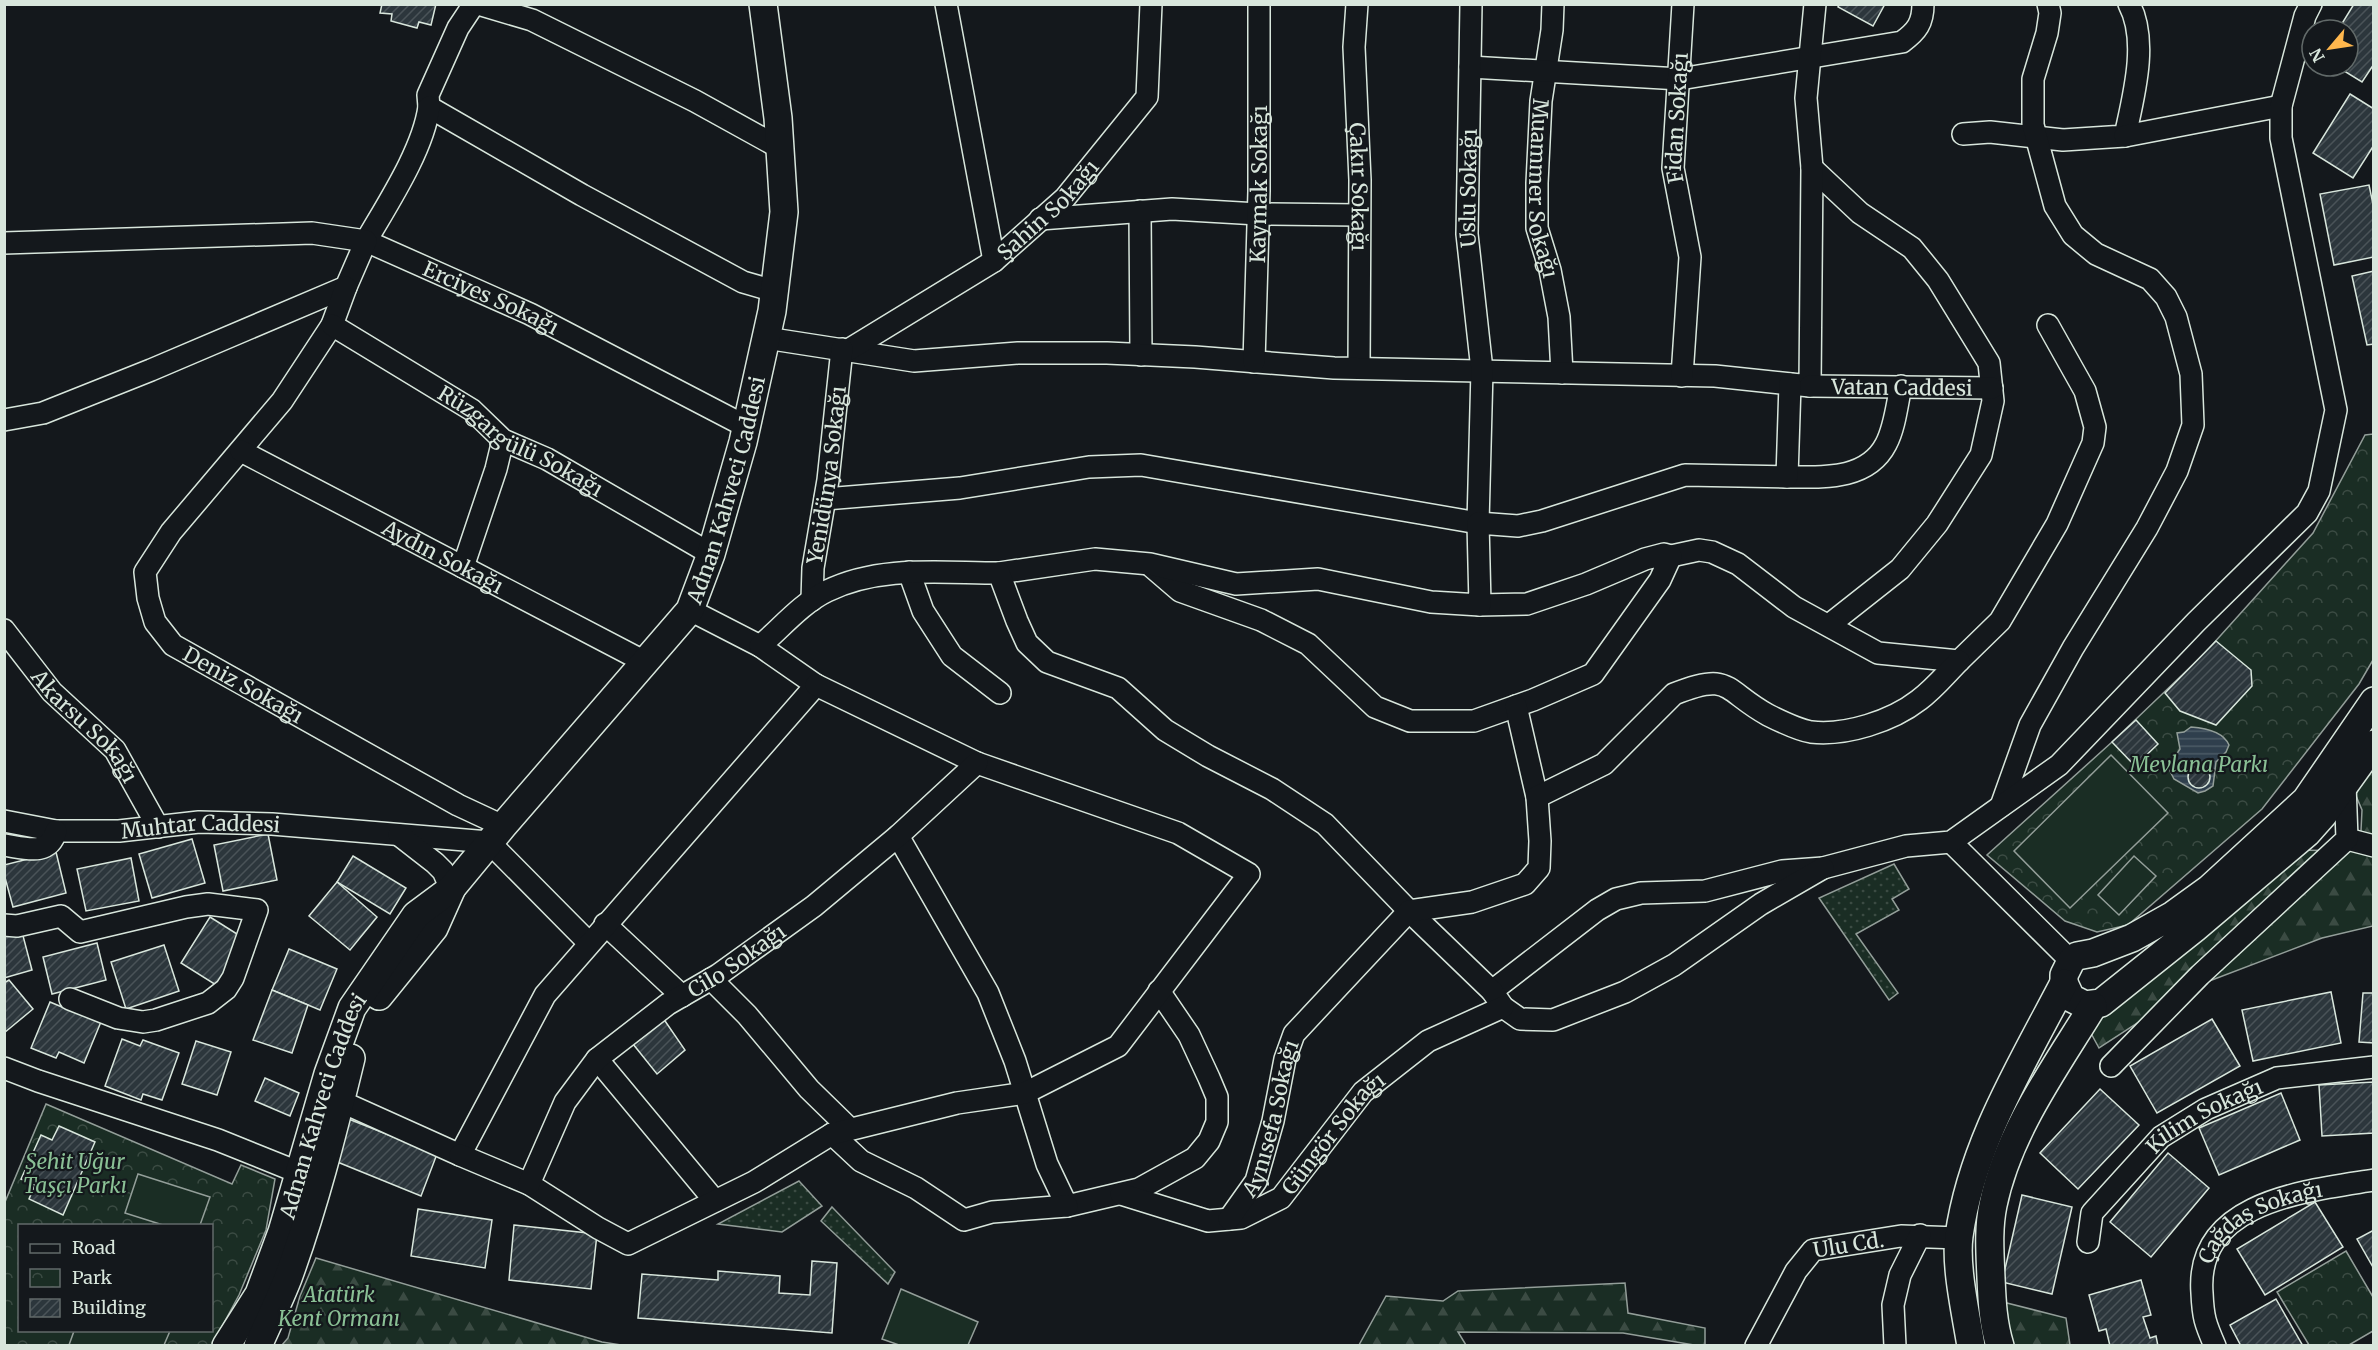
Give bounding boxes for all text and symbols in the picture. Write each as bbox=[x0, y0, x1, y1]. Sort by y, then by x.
north arrow bbox=[2300, 18, 2360, 78]
text: N bbox=[2305, 45, 2329, 66]
street label: Fidan Sokağı bbox=[1659, 51, 1694, 186]
street label: Muammer Sokağı bbox=[1523, 98, 1565, 280]
street label: Kaymak Sokağı bbox=[1243, 105, 1273, 263]
street label: Çakır Sokağı bbox=[1344, 122, 1374, 251]
street label: Uslu Sokağı bbox=[1453, 128, 1482, 249]
street label: Şahin Sokağı bbox=[991, 154, 1104, 266]
street label: Erciyes Sokağı bbox=[419, 255, 564, 340]
street label: Adnan Kahveci Caddesi bbox=[680, 373, 771, 608]
street label: Vatan Caddesi bbox=[1830, 373, 1973, 401]
street label: Rüzgargülü Sokağı bbox=[433, 379, 608, 502]
street label: Yenidünya Sokağı bbox=[800, 384, 852, 567]
street label: Aydın Sokağı bbox=[377, 513, 508, 599]
street label: Deniz Sokağı bbox=[179, 640, 308, 729]
street label: Akarsu Sokağı bbox=[25, 663, 144, 787]
park label: Mevlana Parkı bbox=[2129, 751, 2268, 778]
street label: Muhtar Caddesi bbox=[120, 808, 282, 844]
street label: Cilo Sokağı bbox=[682, 917, 791, 1003]
street label: Adnan Kahveci Caddesi bbox=[273, 988, 372, 1223]
street label: Aynısefa Sokağı bbox=[1235, 1036, 1304, 1203]
street label: Güngör Sokağı bbox=[1275, 1066, 1390, 1200]
street label: Kilim Sokağı bbox=[2140, 1072, 2267, 1159]
park label: Şehit Uğur Taşçı Parkı bbox=[23, 1148, 127, 1199]
street label: Çağdaş Sokağı bbox=[2192, 1175, 2325, 1267]
legend bbox=[18, 1224, 213, 1332]
street label: Ulu Cd. bbox=[1811, 1225, 1886, 1263]
text: Road bbox=[72, 1236, 116, 1259]
text: Park bbox=[72, 1266, 113, 1289]
park label: Atatürk Kent Ormanı bbox=[277, 1281, 400, 1332]
text: Building bbox=[72, 1296, 146, 1319]

